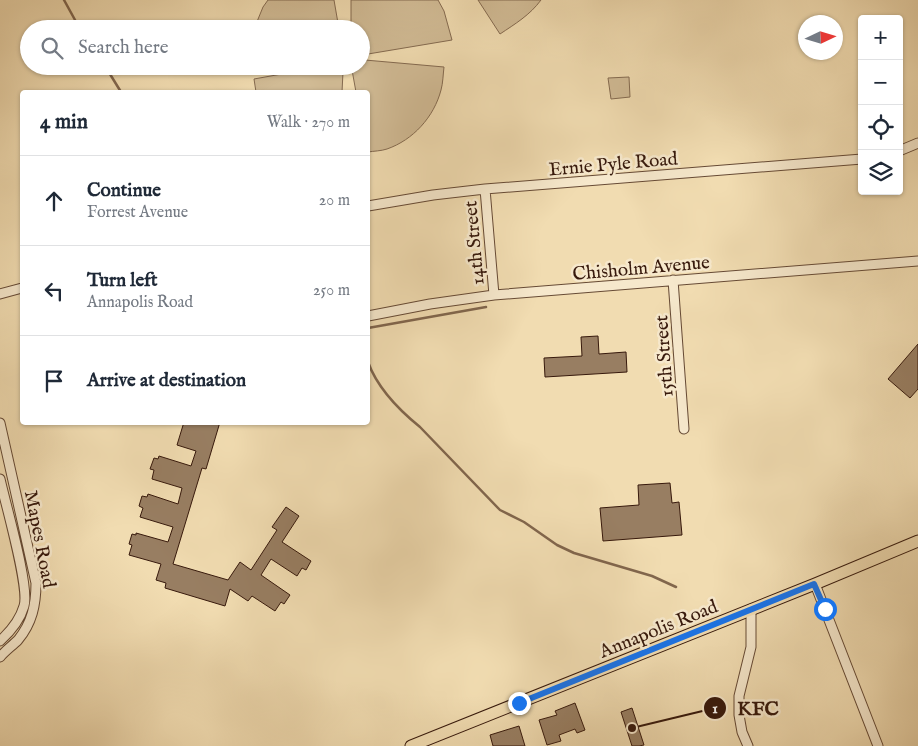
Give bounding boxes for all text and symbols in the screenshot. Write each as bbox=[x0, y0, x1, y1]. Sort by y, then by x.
north arrow bbox=[798, 15, 843, 60]
map controls bbox=[858, 15, 903, 195]
button: + bbox=[858, 15, 903, 60]
search box bbox=[20, 20, 370, 75]
icon: search bbox=[38, 34, 66, 62]
text: Search here bbox=[78, 36, 169, 60]
button: − bbox=[858, 60, 903, 105]
button: locate bbox=[858, 105, 903, 150]
text: 4 min bbox=[40, 109, 88, 136]
text: Walk · 270 m bbox=[267, 113, 350, 133]
street label: Ernie Pyle Road bbox=[548, 147, 680, 183]
button: layers bbox=[858, 150, 903, 195]
text: Continue bbox=[87, 179, 161, 203]
icon: ahead bbox=[40, 187, 68, 215]
text: 20 m bbox=[319, 191, 350, 211]
street label: 14th Street bbox=[459, 199, 491, 286]
text: Forrest Avenue bbox=[87, 203, 188, 223]
street label: Chisholm Avenue bbox=[572, 251, 711, 287]
text: Turn left bbox=[87, 269, 158, 293]
icon: left bbox=[40, 277, 68, 305]
text: 250 m bbox=[313, 281, 350, 301]
text: Annapolis Road bbox=[87, 293, 193, 313]
street label: 15th Street bbox=[650, 314, 680, 398]
icon: arrive bbox=[40, 367, 68, 395]
text: Arrive at destination bbox=[87, 369, 246, 393]
street label: Mapes Road bbox=[18, 489, 60, 591]
street label: Annapolis Road bbox=[595, 595, 722, 665]
route start bbox=[814, 598, 837, 621]
callout: KFC bbox=[702, 690, 789, 725]
route end bbox=[508, 692, 531, 715]
text: KFC bbox=[737, 697, 779, 722]
text: 1 bbox=[712, 699, 718, 718]

